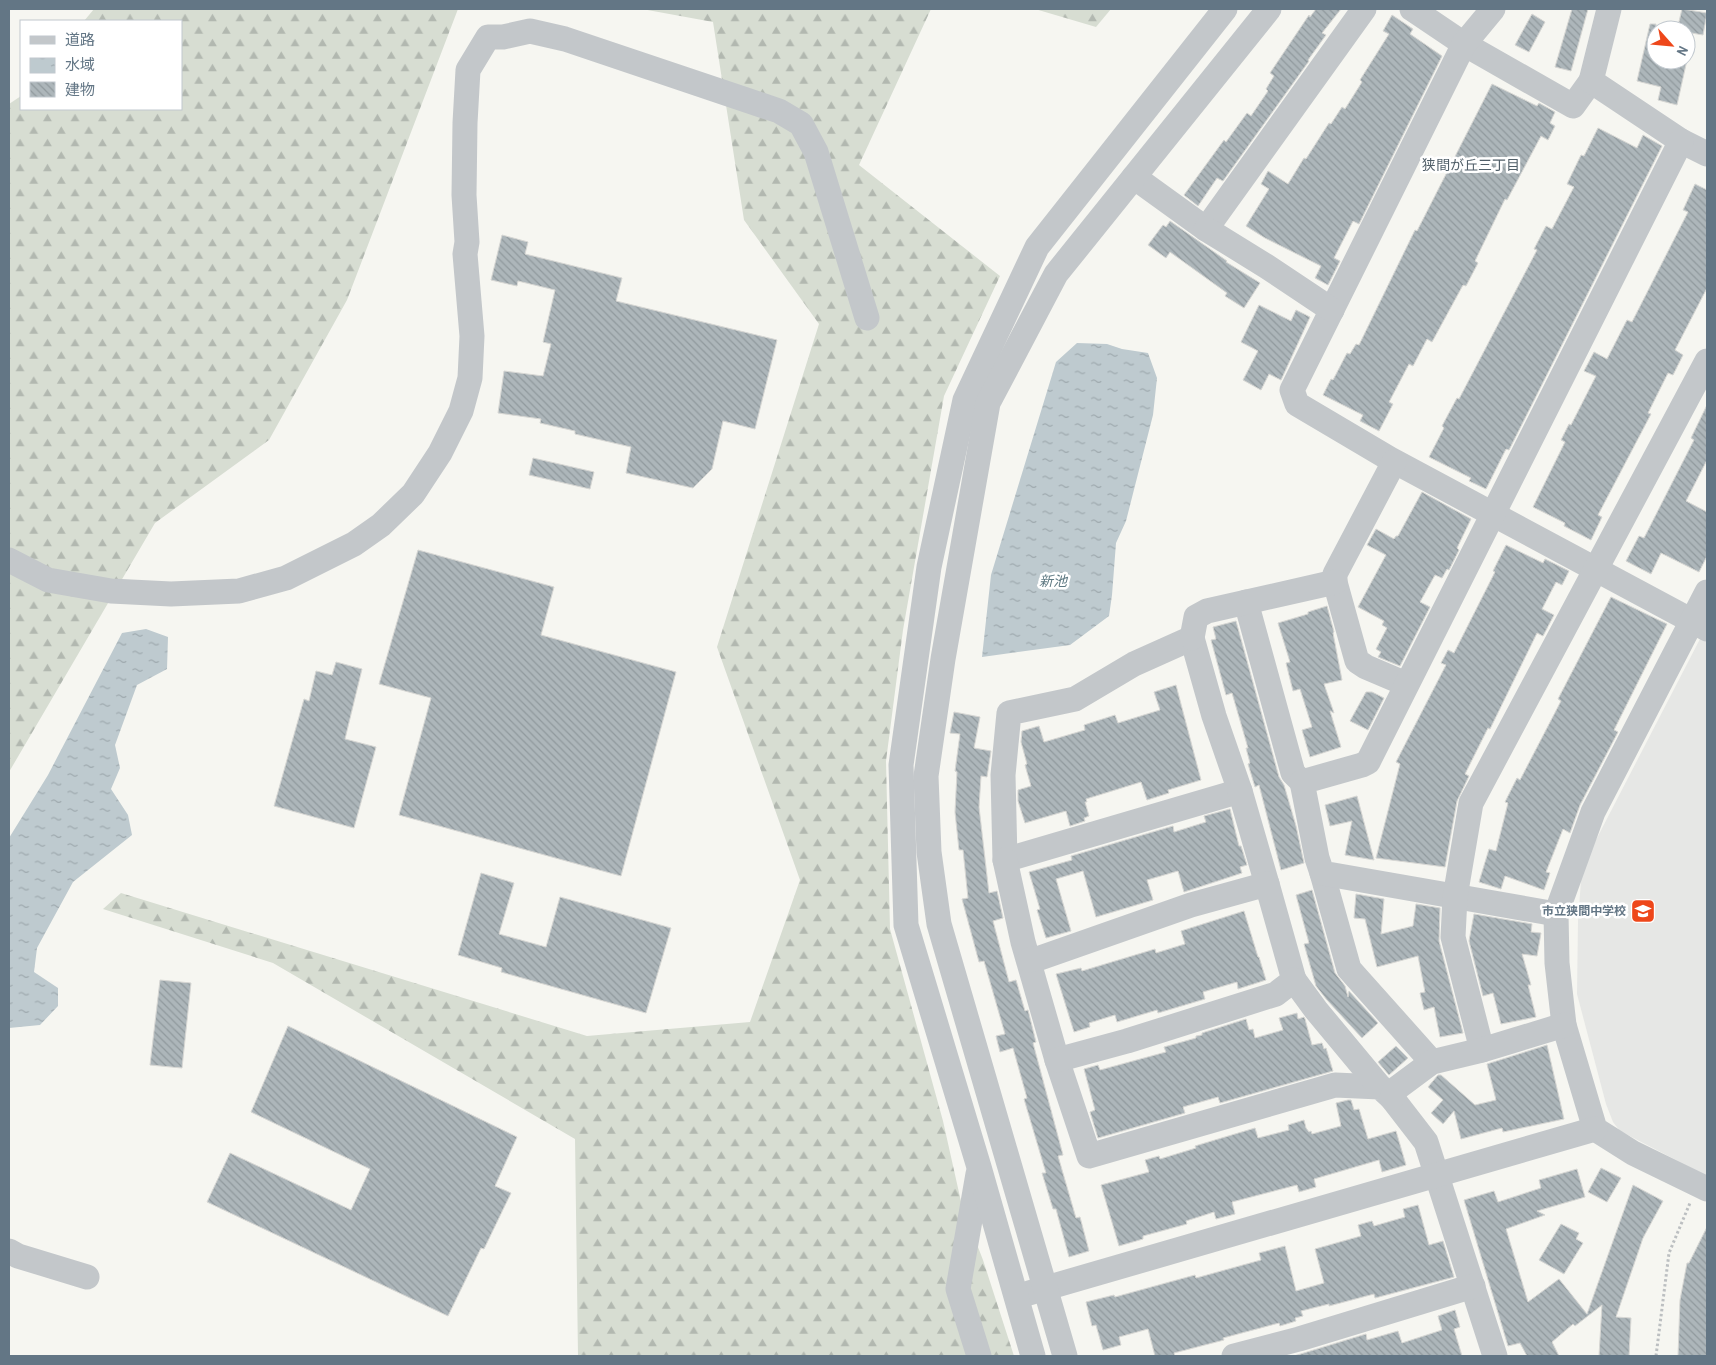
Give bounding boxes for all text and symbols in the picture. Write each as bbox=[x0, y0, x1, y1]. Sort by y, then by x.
legend bbox=[20, 20, 182, 110]
north arrow bbox=[1646, 20, 1696, 70]
text: 道路 bbox=[65, 29, 95, 50]
text: N bbox=[1673, 43, 1692, 59]
text: 水域 bbox=[65, 54, 95, 75]
text: 建物 bbox=[65, 79, 95, 100]
district label: 狭間が丘三丁目 bbox=[1422, 156, 1520, 174]
water label: 新池 bbox=[1039, 572, 1069, 590]
school or university icon: 市立狭間中学校 bbox=[1630, 898, 1656, 924]
place label: 市立狭間中学校 bbox=[1542, 903, 1626, 919]

